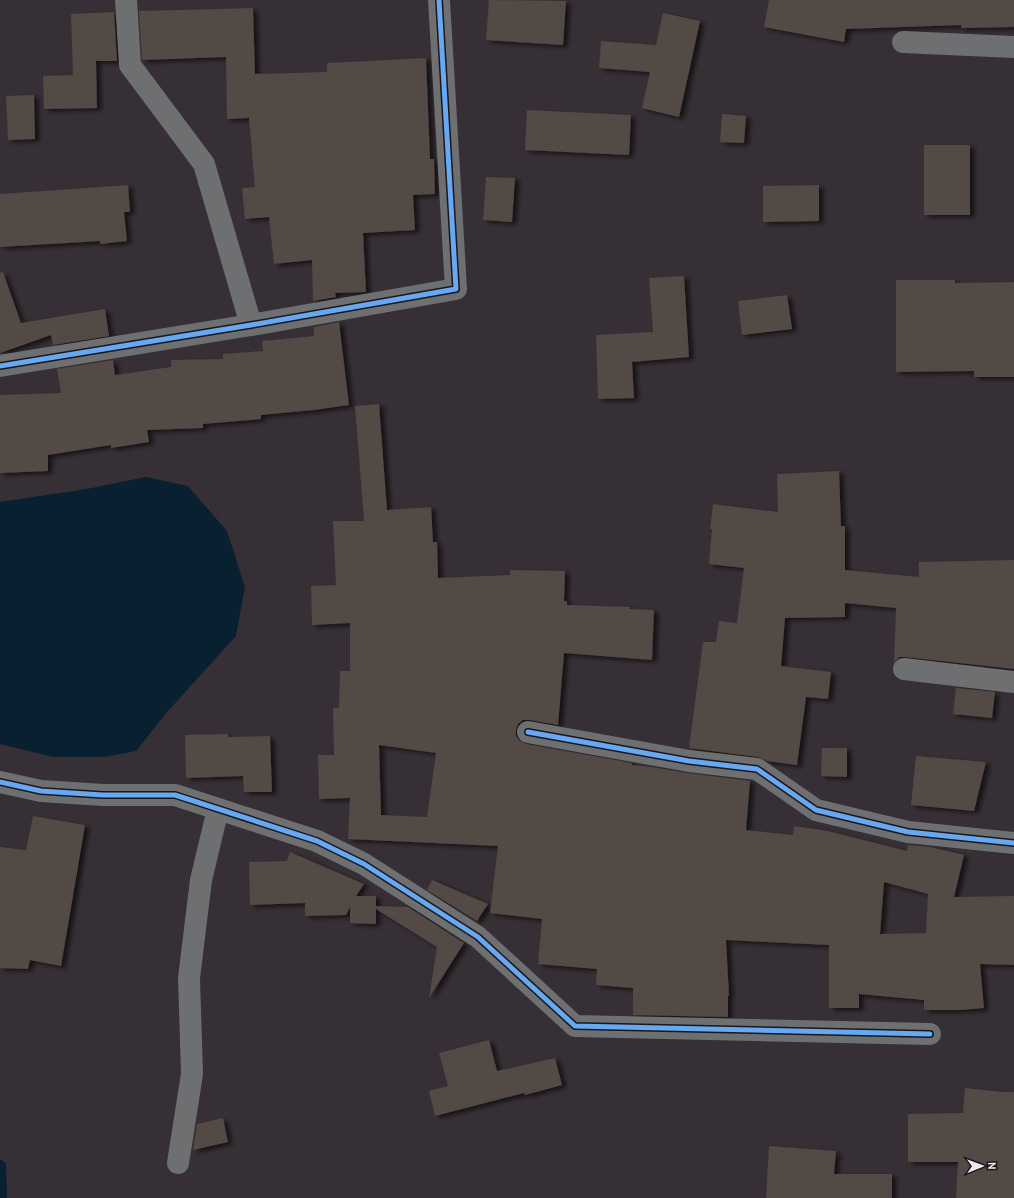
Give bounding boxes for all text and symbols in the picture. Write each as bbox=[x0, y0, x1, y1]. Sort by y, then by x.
north arrow bbox=[962, 1146, 1002, 1186]
text: N bbox=[985, 1162, 999, 1170]

